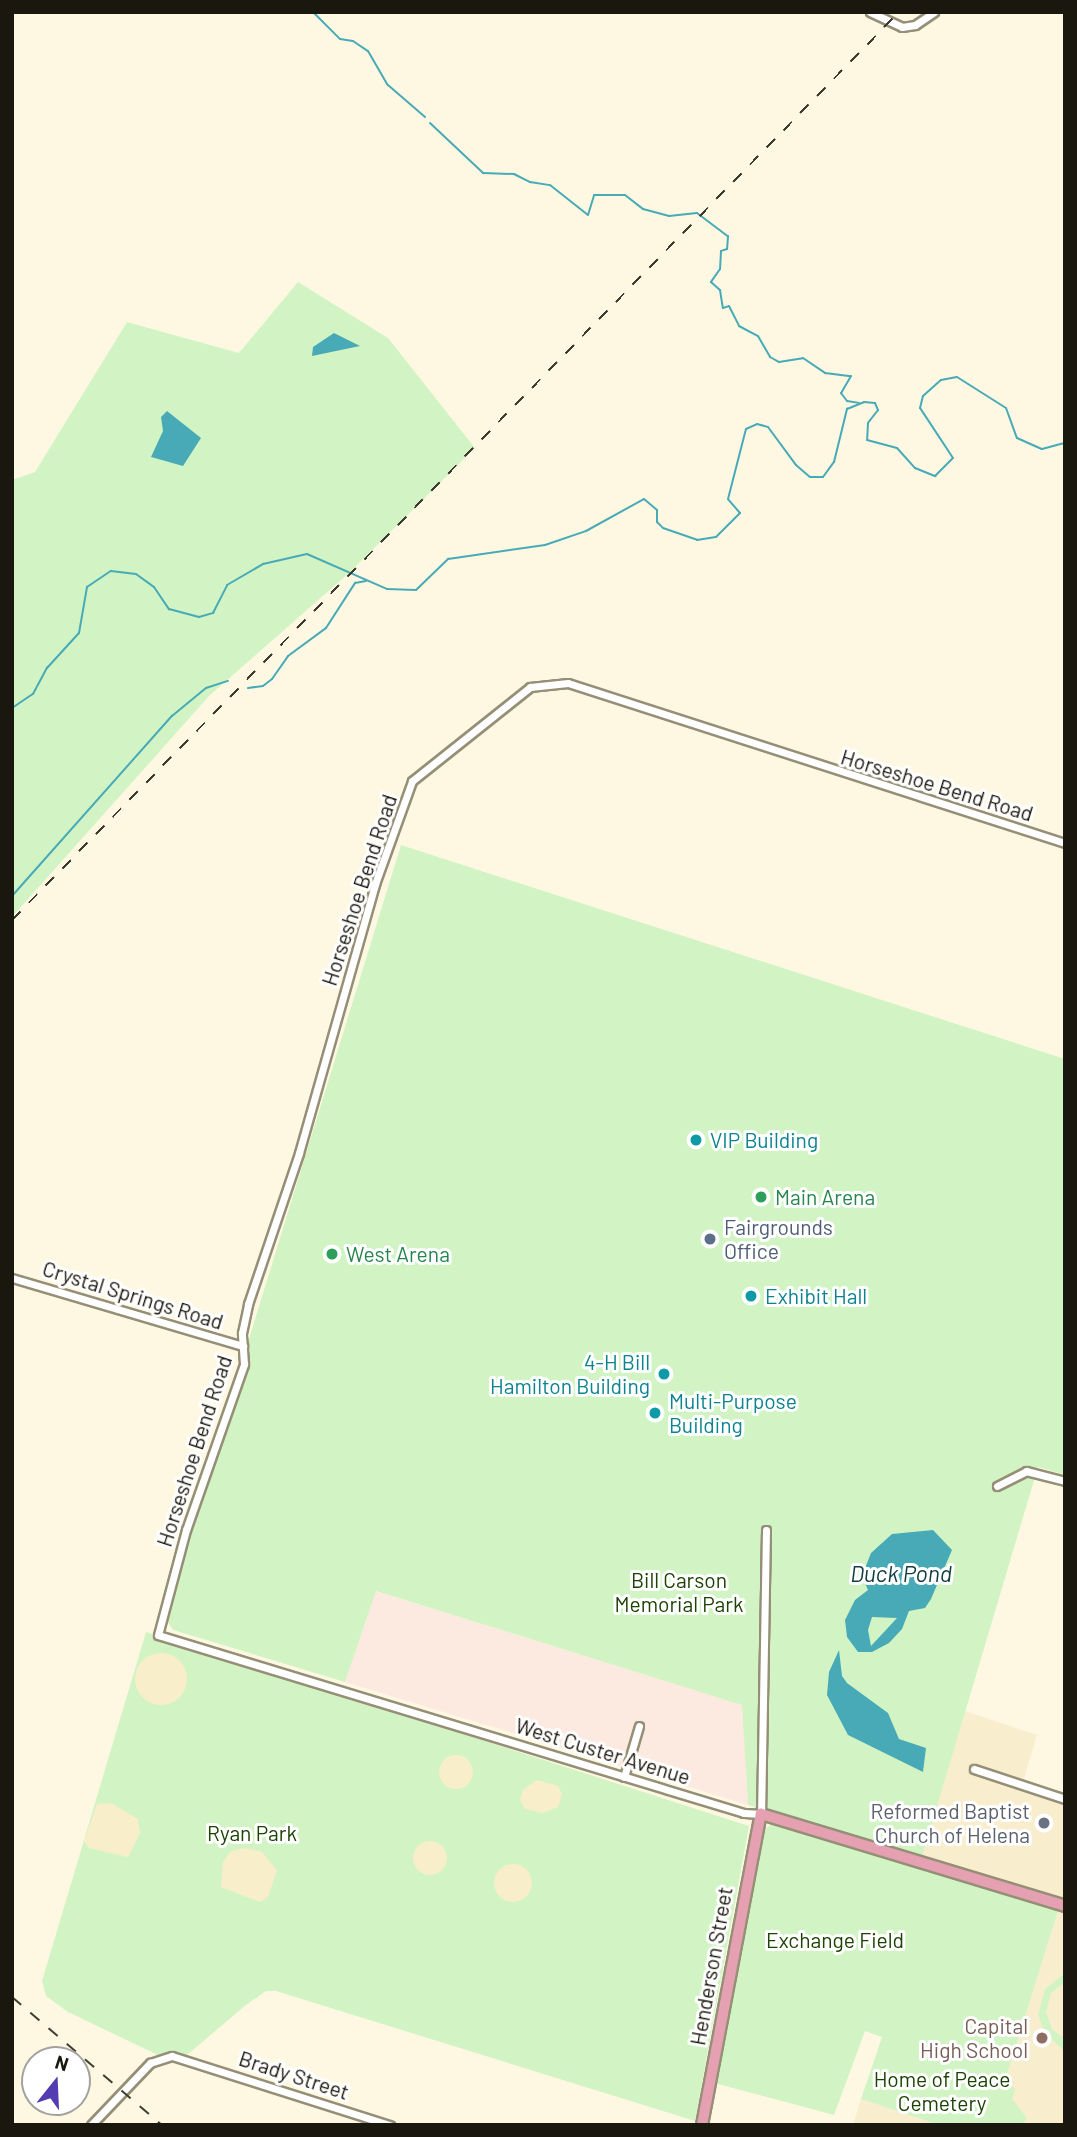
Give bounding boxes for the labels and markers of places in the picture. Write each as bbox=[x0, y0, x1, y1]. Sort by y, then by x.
place label: VIP Building bbox=[710, 1127, 818, 1153]
marker: VIP Building bbox=[688, 1132, 704, 1148]
place label: Main Arena bbox=[775, 1184, 875, 1210]
marker: Main Arena bbox=[753, 1189, 769, 1205]
place label: Fairgrounds Office bbox=[724, 1214, 833, 1264]
marker: Fairgrounds Office bbox=[702, 1231, 718, 1247]
place label: West Arena bbox=[346, 1241, 450, 1267]
marker: West Arena bbox=[324, 1246, 340, 1262]
place label: Exhibit Hall bbox=[765, 1283, 867, 1309]
marker: Exhibit Hall bbox=[743, 1288, 759, 1304]
place label: 4-H Bill Hamilton Building bbox=[490, 1349, 650, 1399]
marker: 4-H Bill Hamilton Building bbox=[656, 1366, 672, 1382]
place label: Multi-Purpose Building bbox=[669, 1388, 797, 1438]
marker: Multi-Purpose Building bbox=[647, 1405, 663, 1421]
place label: Reformed Baptist Church of Helena bbox=[870, 1798, 1030, 1848]
marker: Reformed Baptist Church of Helena bbox=[1036, 1815, 1052, 1831]
place label: Capital High School bbox=[920, 2013, 1028, 2063]
marker: Capital High School bbox=[1034, 2030, 1050, 2046]

